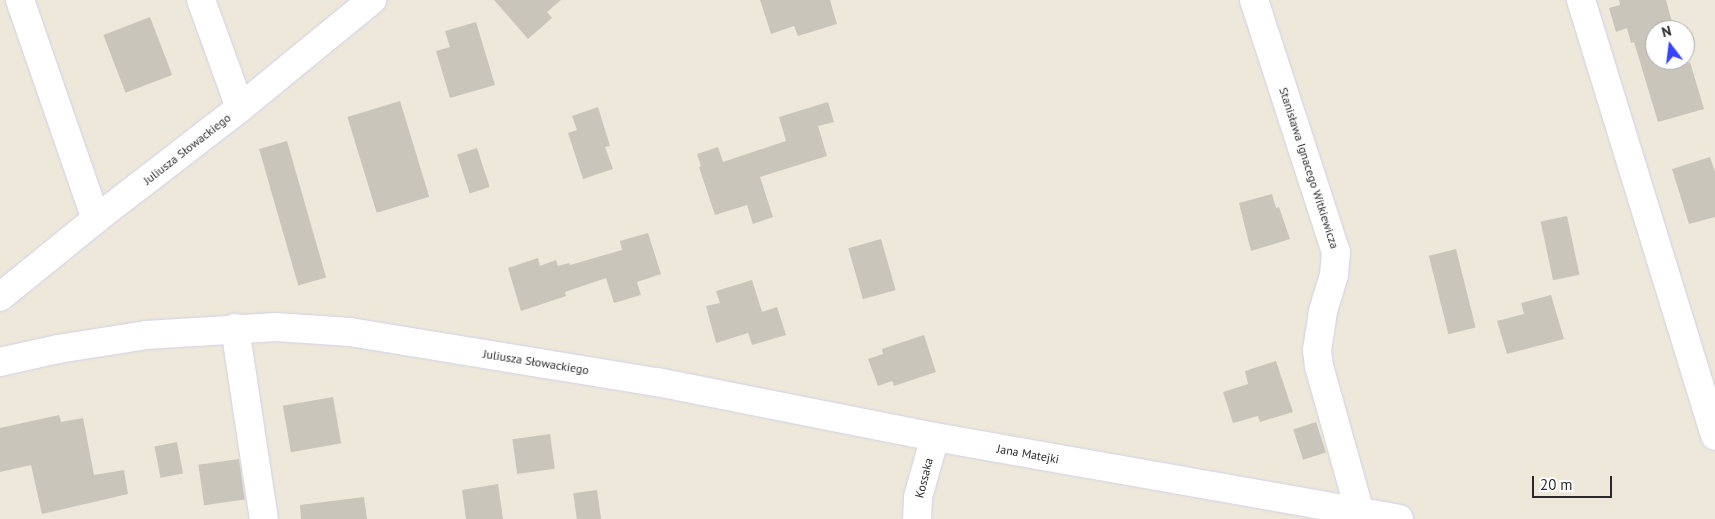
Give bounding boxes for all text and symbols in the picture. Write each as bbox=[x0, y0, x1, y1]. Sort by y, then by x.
north arrow bbox=[1645, 20, 1695, 70]
text: N bbox=[1660, 22, 1673, 41]
street label: Stanisława Ignacego Witkiewicza bbox=[1276, 85, 1342, 251]
street label: Juliusza Słowackiego bbox=[140, 110, 234, 188]
street label: Juliusza Słowackiego bbox=[482, 347, 590, 377]
street label: Jana Matejki bbox=[996, 441, 1060, 467]
street label: Kossaka bbox=[912, 456, 936, 500]
scale bar bbox=[1535, 466, 1615, 498]
text: 20 m bbox=[1540, 475, 1573, 494]

